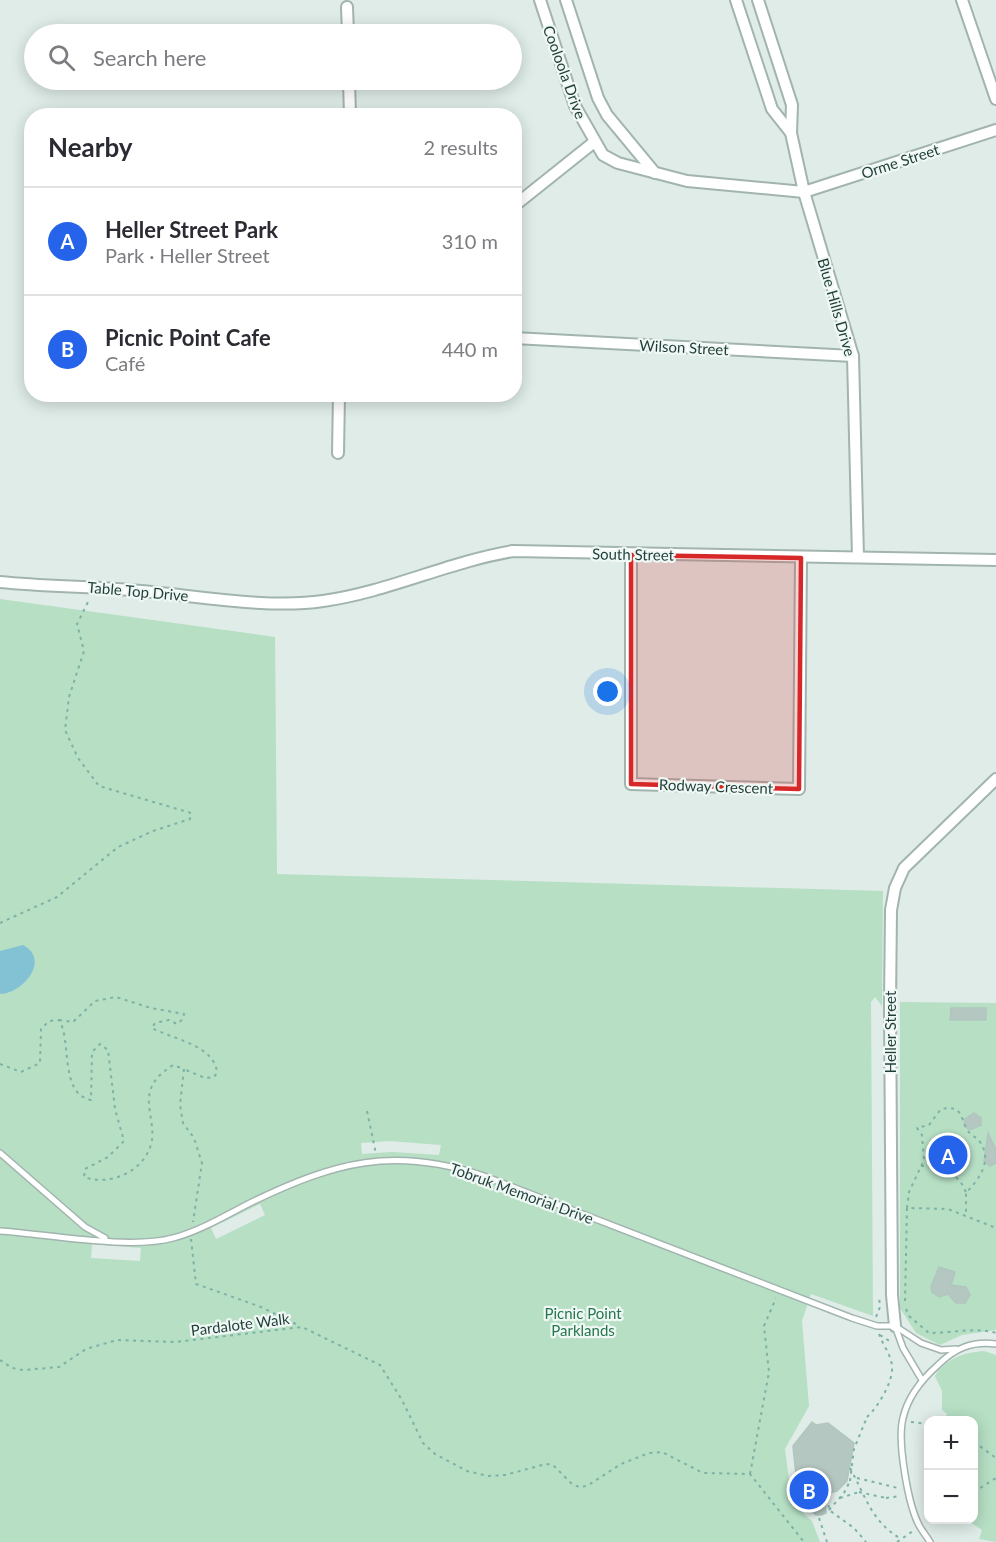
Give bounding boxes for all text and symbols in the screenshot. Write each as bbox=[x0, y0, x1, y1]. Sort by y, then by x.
street label: Cooloola Drive bbox=[540, 23, 590, 121]
search box bbox=[24, 24, 522, 90]
icon: search bbox=[45, 41, 78, 74]
text: Search here bbox=[93, 44, 206, 71]
text: Nearby bbox=[48, 131, 133, 163]
text: 2 results bbox=[423, 135, 498, 159]
street label: Orme Street bbox=[859, 140, 942, 182]
text: Heller Street Park bbox=[105, 216, 278, 243]
text: A bbox=[61, 229, 74, 253]
text: 310 m bbox=[442, 229, 498, 253]
text: Park · Heller Street bbox=[105, 243, 270, 267]
street label: Blue Hills Drive bbox=[814, 256, 860, 358]
text: Picnic Point Cafe bbox=[105, 324, 271, 351]
street label: Wilson Street bbox=[639, 336, 730, 358]
text: B bbox=[61, 337, 74, 361]
text: 440 m bbox=[442, 337, 498, 361]
text: Café bbox=[105, 351, 145, 375]
street label: South Street bbox=[592, 544, 675, 564]
street label: Table Top Drive bbox=[87, 578, 189, 604]
your location bbox=[593, 677, 622, 706]
street label: Rodway Crescent bbox=[659, 775, 774, 797]
street label: Heller Street bbox=[881, 990, 899, 1073]
pin: A bbox=[928, 1132, 968, 1178]
street label: Tobruk Memorial Drive bbox=[448, 1159, 596, 1227]
park label: Picnic Point Parklands bbox=[544, 1304, 622, 1339]
street label: Pardalote Walk bbox=[190, 1309, 291, 1339]
map controls bbox=[924, 1416, 978, 1524]
button: + bbox=[924, 1416, 978, 1470]
pin: B bbox=[790, 1468, 828, 1512]
button: − bbox=[924, 1470, 978, 1524]

